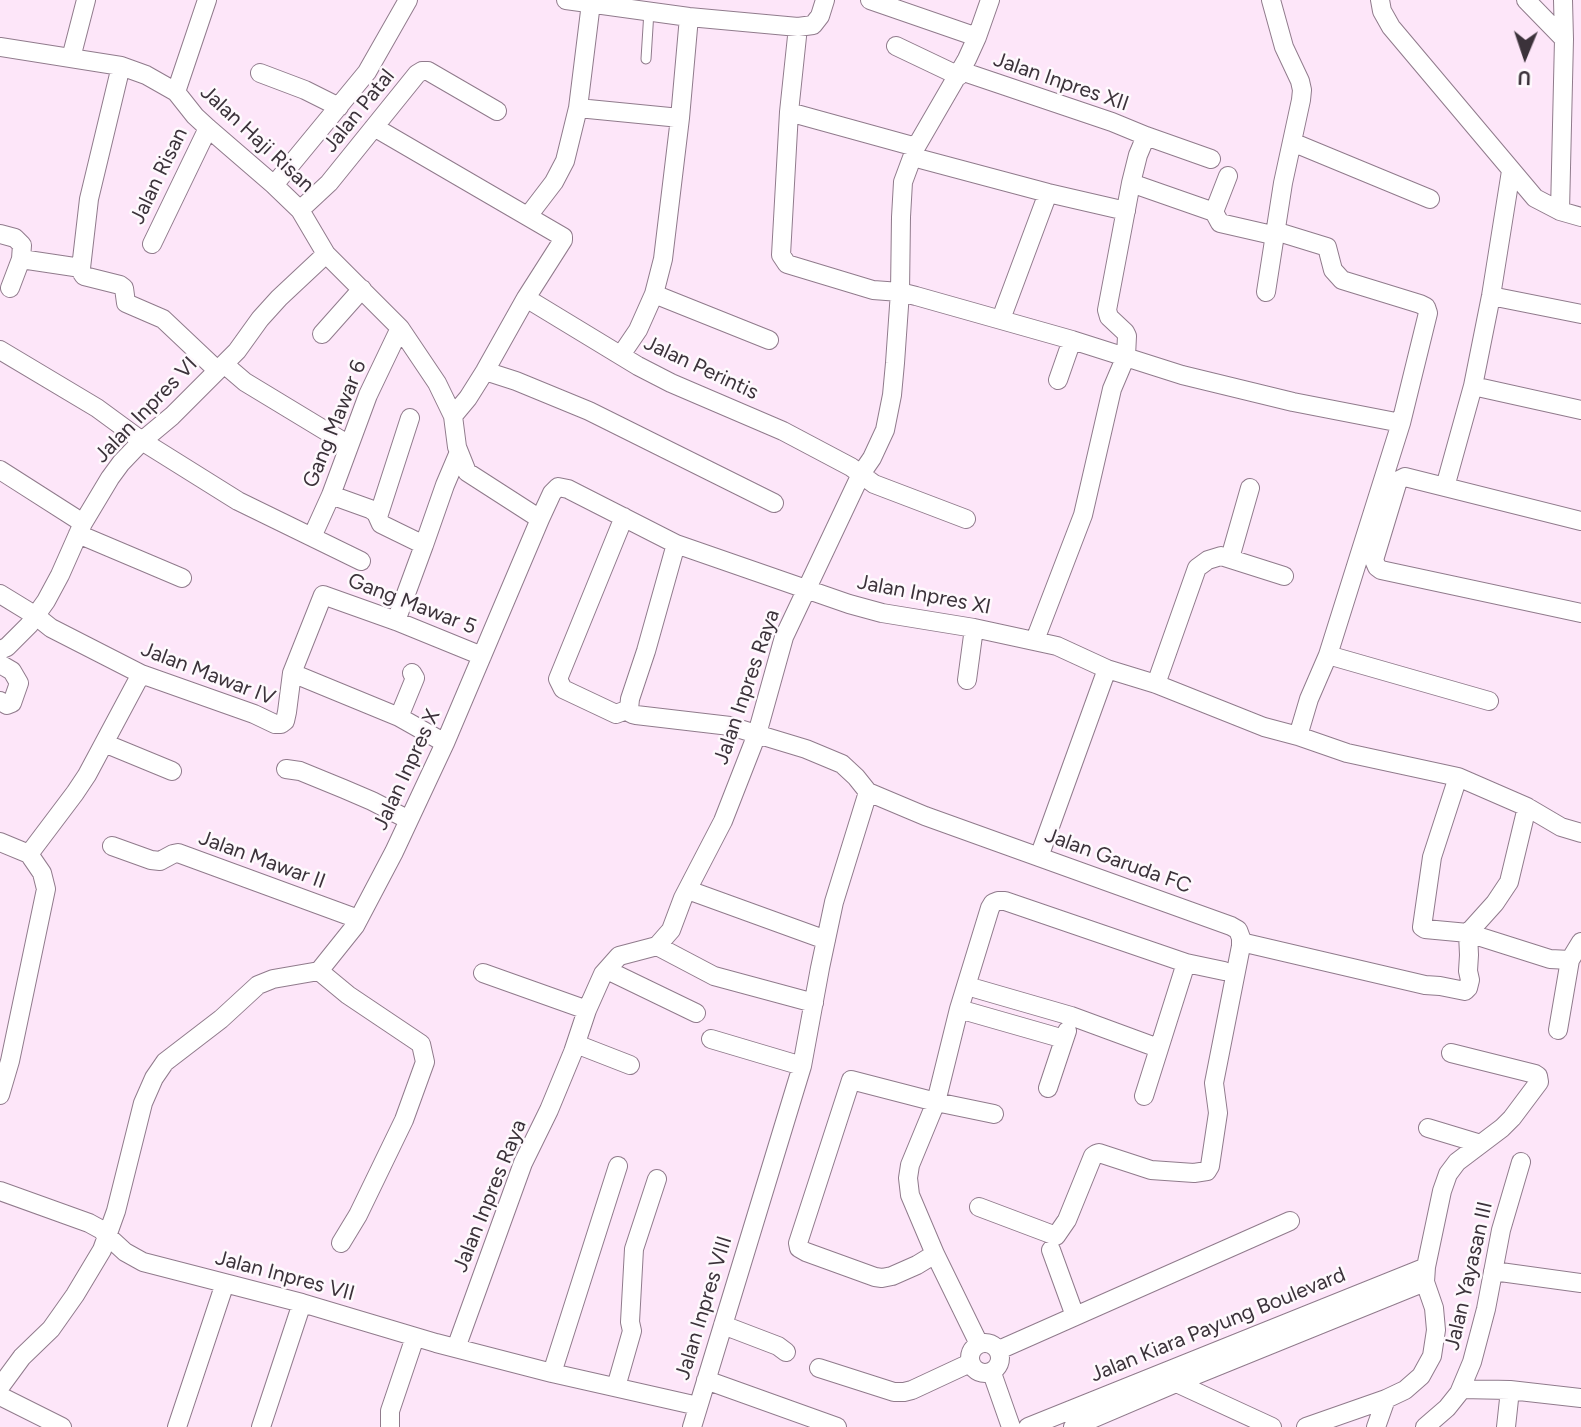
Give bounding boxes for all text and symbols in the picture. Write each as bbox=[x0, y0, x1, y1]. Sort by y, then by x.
north arrow bbox=[1490, 21, 1560, 91]
street label: Jalan Inpres XII bbox=[990, 47, 1132, 117]
street label: Jalan Patal bbox=[318, 64, 400, 158]
text: U bbox=[1517, 66, 1531, 89]
street label: Jalan Haji Risan bbox=[195, 80, 319, 198]
street label: Jalan Risan bbox=[125, 124, 193, 228]
street label: Jalan Perintis bbox=[640, 330, 762, 406]
street label: Jalan Inpres VI bbox=[89, 352, 203, 468]
street label: Gang Mawar 6 bbox=[298, 357, 372, 491]
street label: Gang Mawar 5 bbox=[344, 568, 480, 640]
street label: Jalan Inpres XI bbox=[855, 570, 993, 620]
street label: Jalan Inpres Raya bbox=[709, 606, 785, 768]
street label: Jalan Mawar IV bbox=[137, 637, 279, 711]
street label: Jalan Inpres X bbox=[368, 706, 446, 834]
street label: Jalan Garuda FC bbox=[1041, 823, 1195, 899]
street label: Jalan Mawar II bbox=[195, 825, 329, 895]
street label: Jalan Inpres Raya bbox=[448, 1116, 532, 1276]
street label: Jalan Yayasan III bbox=[1440, 1199, 1498, 1353]
street label: Jalan Inpres VIII bbox=[670, 1233, 738, 1383]
street label: Jalan Inpres VII bbox=[213, 1245, 357, 1307]
street label: Jalan Kiara Payung Boulevard bbox=[1087, 1262, 1349, 1388]

